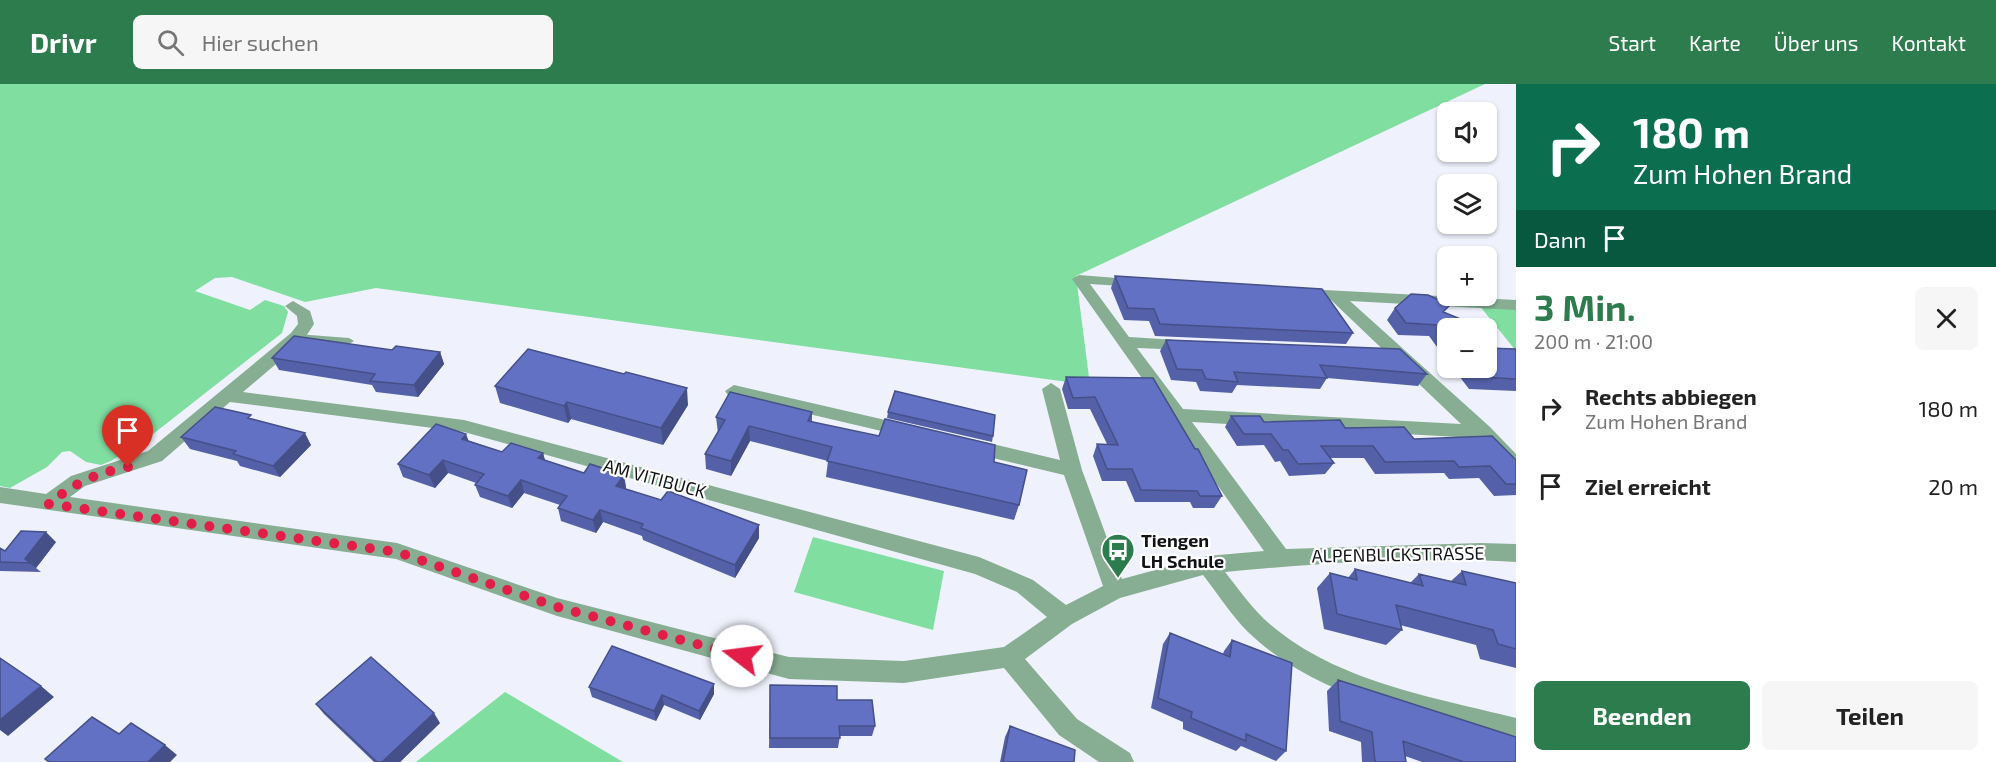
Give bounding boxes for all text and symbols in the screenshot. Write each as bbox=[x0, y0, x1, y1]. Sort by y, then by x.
search box bbox=[133, 15, 553, 69]
text: Drivr bbox=[30, 25, 97, 59]
icon: search bbox=[154, 26, 187, 59]
text: Hier suchen bbox=[202, 29, 319, 55]
text: Start bbox=[1609, 30, 1656, 55]
text: Karte bbox=[1689, 30, 1741, 55]
text: Über uns bbox=[1774, 30, 1859, 55]
text: Kontakt bbox=[1892, 30, 1966, 55]
map controls bbox=[1437, 102, 1497, 378]
button: sound bbox=[1437, 102, 1497, 162]
text: 180 m bbox=[1633, 106, 1750, 156]
icon: right bbox=[1534, 108, 1612, 186]
text: Zum Hohen Brand bbox=[1633, 157, 1852, 189]
button: layers bbox=[1437, 174, 1497, 234]
icon: arrive bbox=[1598, 222, 1631, 255]
text: Dann bbox=[1534, 226, 1586, 252]
button: + bbox=[1437, 246, 1497, 306]
text: 3 Min. bbox=[1534, 285, 1635, 328]
button: close bbox=[1915, 287, 1978, 350]
button: − bbox=[1437, 318, 1497, 378]
text: 200 m · 21:00 bbox=[1534, 329, 1653, 353]
text: Rechts abbiegen bbox=[1585, 383, 1757, 409]
icon: right bbox=[1534, 392, 1567, 425]
text: 180 m bbox=[1918, 395, 1978, 421]
pin bbox=[102, 405, 153, 467]
text: Zum Hohen Brand bbox=[1585, 409, 1747, 433]
icon: arrive bbox=[111, 414, 144, 447]
street label: AM VITIBUCK bbox=[601, 454, 709, 502]
icon: arrive bbox=[1534, 470, 1567, 503]
text: Ziel erreicht bbox=[1585, 473, 1711, 499]
text: 20 m bbox=[1928, 473, 1978, 499]
place label: Tiengen LH Schule bbox=[1141, 529, 1224, 572]
bus stop icon: Tiengen LH Schule bbox=[1100, 532, 1136, 579]
street label: ALPENBLICKSTRASSE bbox=[1311, 541, 1485, 567]
position arrow bbox=[710, 624, 774, 688]
button: Beenden bbox=[1534, 681, 1750, 750]
button: Teilen bbox=[1762, 681, 1978, 750]

